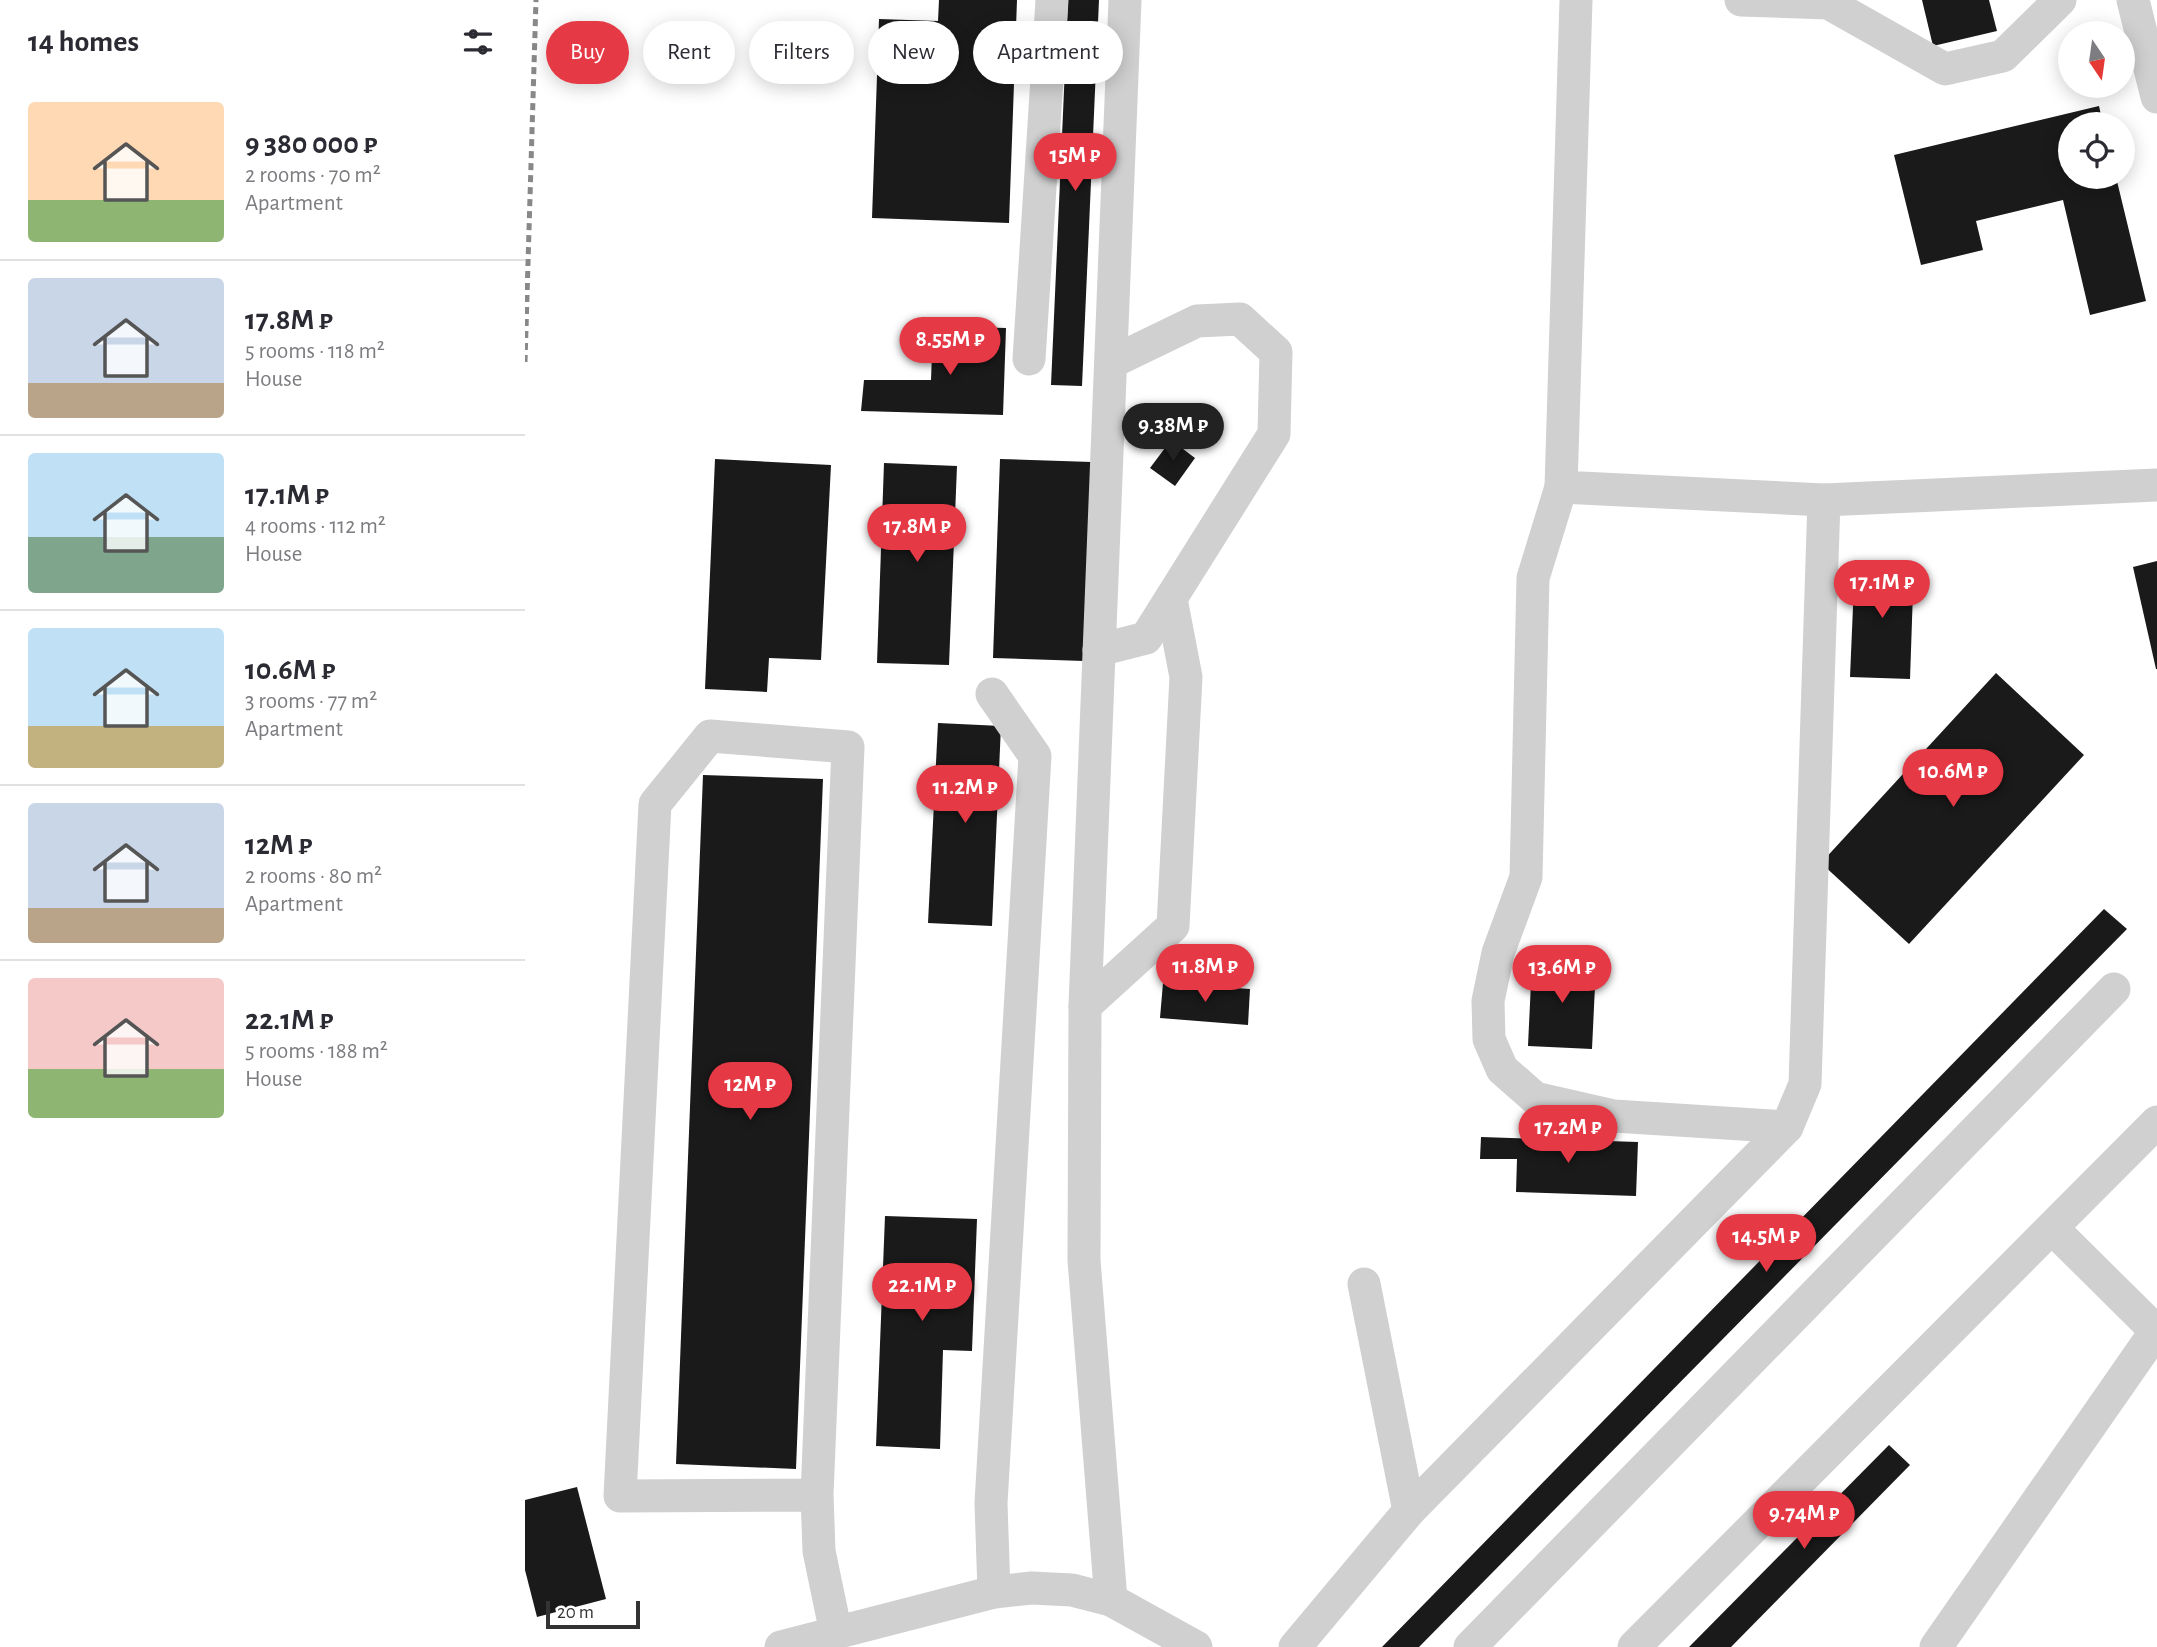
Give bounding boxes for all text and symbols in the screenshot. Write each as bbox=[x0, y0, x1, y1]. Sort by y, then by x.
chip: Buy bbox=[546, 21, 629, 84]
chip: Rent bbox=[643, 21, 735, 84]
chip: Filters bbox=[749, 21, 854, 84]
chip: New bbox=[868, 21, 959, 84]
chip: Apartment bbox=[973, 21, 1123, 84]
north arrow bbox=[2058, 21, 2135, 98]
map controls bbox=[2058, 21, 2135, 189]
icon: filters bbox=[459, 23, 497, 61]
text: 14 homes bbox=[28, 27, 139, 57]
button: locate bbox=[2058, 112, 2135, 189]
text: 9 380 000 ₽ bbox=[245, 129, 377, 159]
icon: home bbox=[84, 130, 168, 214]
pin: 15M ₽ bbox=[1026, 134, 1124, 193]
text: 15M ₽ bbox=[1050, 144, 1100, 167]
text: 2 rooms · 70 m² bbox=[245, 164, 381, 187]
text: Apartment bbox=[245, 192, 343, 215]
text: 17.8M ₽ bbox=[245, 305, 333, 335]
icon: home bbox=[84, 306, 168, 390]
pin: 8.55M ₽ bbox=[885, 318, 1015, 377]
text: 8.55M ₽ bbox=[915, 328, 985, 351]
text: 5 rooms · 118 m² bbox=[245, 340, 385, 363]
text: House bbox=[245, 368, 302, 391]
pin: 9.38M ₽ bbox=[1108, 404, 1238, 463]
text: 9.38M ₽ bbox=[1138, 414, 1208, 437]
text: 17.1M ₽ bbox=[245, 480, 329, 510]
icon: home bbox=[84, 481, 168, 565]
pin: 17.8M ₽ bbox=[852, 504, 982, 564]
text: 4 rooms · 112 m² bbox=[245, 515, 386, 538]
text: 17.8M ₽ bbox=[883, 515, 951, 538]
text: House bbox=[245, 543, 302, 566]
pin: 17.1M ₽ bbox=[1817, 560, 1947, 620]
text: 17.1M ₽ bbox=[1850, 571, 1914, 594]
text: 10.6M ₽ bbox=[245, 655, 335, 685]
icon: home bbox=[84, 656, 168, 740]
text: 3 rooms · 77 m² bbox=[245, 690, 377, 713]
text: Apartment bbox=[245, 718, 343, 741]
pin: 10.6M ₽ bbox=[1888, 750, 2018, 809]
text: 10.6M ₽ bbox=[1918, 760, 1988, 783]
pin: 11.2M ₽ bbox=[900, 766, 1030, 825]
text: 11.2M ₽ bbox=[932, 776, 998, 799]
text: 12M ₽ bbox=[245, 830, 312, 860]
icon: home bbox=[84, 831, 168, 915]
text: 2 rooms · 80 m² bbox=[245, 865, 382, 888]
text: Apartment bbox=[245, 893, 343, 916]
pin: 11.8M ₽ bbox=[1140, 944, 1270, 1004]
pin: 13.6M ₽ bbox=[1497, 946, 1627, 1005]
text: 11.8M ₽ bbox=[1172, 955, 1238, 978]
text: 13.6M ₽ bbox=[1528, 956, 1596, 979]
text: 22.1M ₽ bbox=[245, 1005, 333, 1035]
icon: home bbox=[84, 1006, 168, 1090]
text: 5 rooms · 188 m² bbox=[245, 1040, 388, 1063]
pin: 12M ₽ bbox=[701, 1062, 799, 1122]
text: House bbox=[245, 1068, 302, 1091]
text: 12M ₽ bbox=[724, 1073, 776, 1096]
pin: 17.2M ₽ bbox=[1503, 1106, 1633, 1165]
text: 17.2M ₽ bbox=[1535, 1116, 1601, 1139]
pin: 14.5M ₽ bbox=[1701, 1214, 1831, 1274]
text: 14.5M ₽ bbox=[1732, 1225, 1800, 1248]
pin: 22.1M ₽ bbox=[857, 1264, 987, 1323]
text: 22.1M ₽ bbox=[888, 1274, 956, 1297]
pin: 9.74M ₽ bbox=[1739, 1492, 1869, 1551]
text: 9.74M ₽ bbox=[1769, 1502, 1839, 1525]
scale bar bbox=[546, 1598, 641, 1630]
text: 20 m bbox=[557, 1603, 594, 1622]

